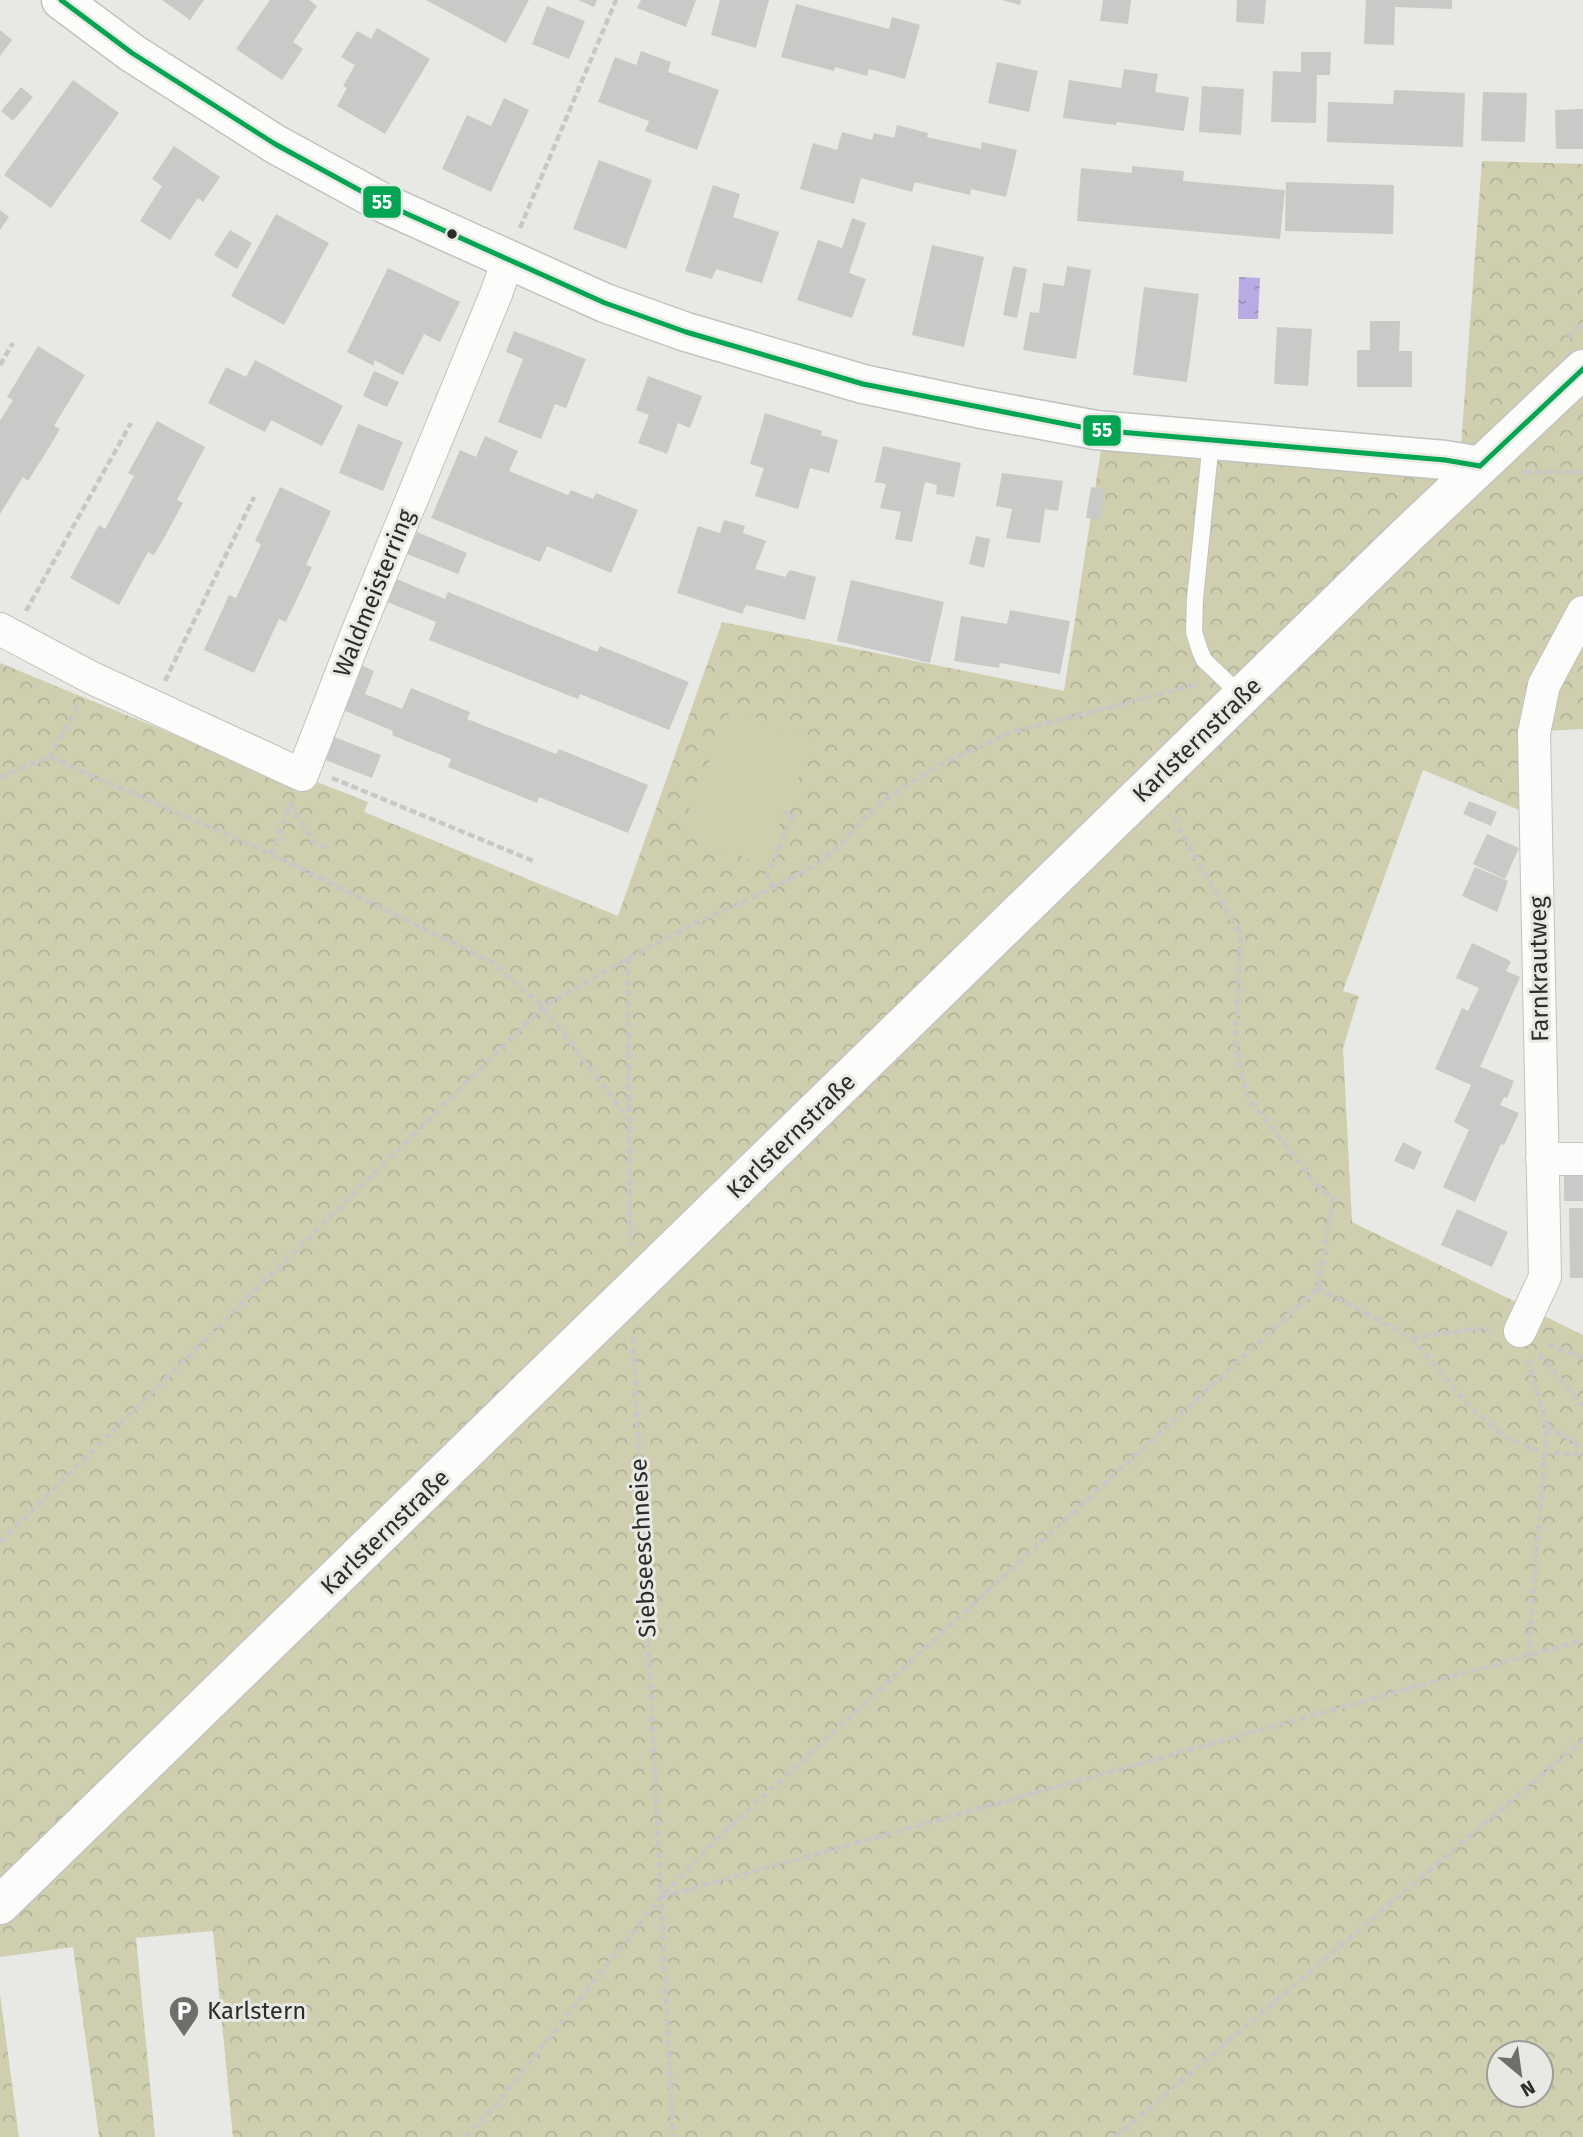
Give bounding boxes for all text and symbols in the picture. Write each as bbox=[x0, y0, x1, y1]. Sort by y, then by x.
line badge: 55 bbox=[362, 185, 402, 219]
text: 55 bbox=[372, 191, 392, 214]
unlabelled marker bbox=[445, 227, 459, 241]
line badge: 55 bbox=[1082, 414, 1122, 447]
text: 55 bbox=[1092, 419, 1112, 442]
street label: Waldmeisterring bbox=[328, 505, 421, 681]
street label: Karlsternstraße bbox=[1127, 672, 1267, 808]
street label: Farnkrautweg bbox=[1524, 895, 1554, 1042]
street label: Karlsternstraße bbox=[721, 1068, 861, 1204]
street label: Siebseeschneise bbox=[624, 1458, 662, 1638]
street label: Karlsternstraße bbox=[315, 1464, 455, 1600]
parking icon: Karlstern bbox=[167, 1994, 201, 2038]
place label: Karlstern bbox=[207, 1997, 306, 2025]
north arrow bbox=[1485, 2039, 1555, 2109]
text: N bbox=[1517, 2075, 1539, 2102]

